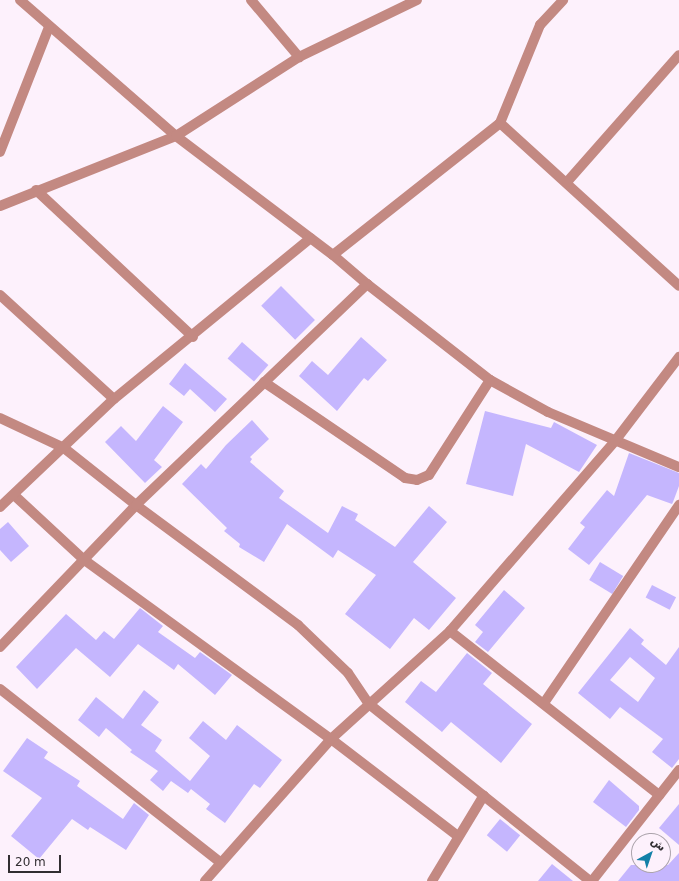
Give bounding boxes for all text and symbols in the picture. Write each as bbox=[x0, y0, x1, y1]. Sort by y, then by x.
north arrow bbox=[631, 833, 671, 873]
text: ش bbox=[648, 834, 668, 854]
scale bar bbox=[10, 847, 63, 873]
text: 20 m bbox=[15, 855, 46, 869]

